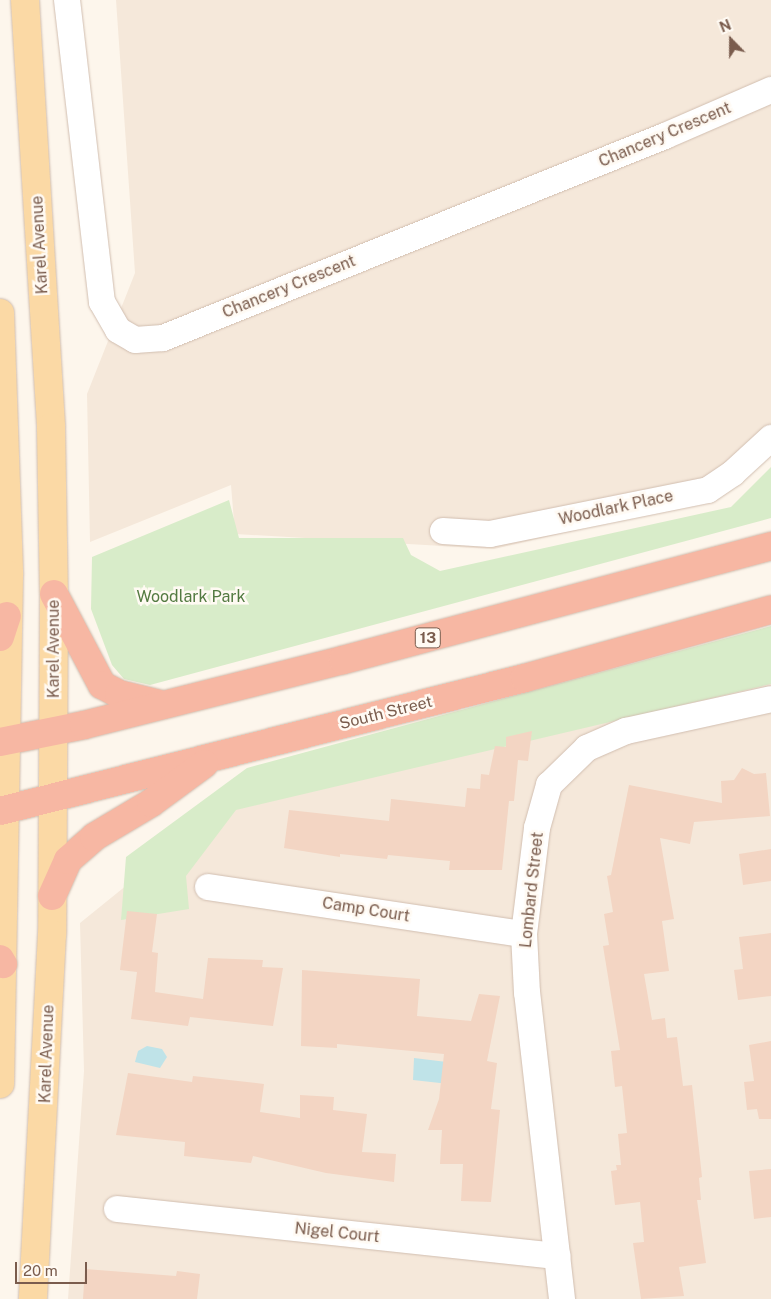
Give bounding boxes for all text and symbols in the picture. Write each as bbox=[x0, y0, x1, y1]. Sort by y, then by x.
north arrow bbox=[706, 15, 756, 65]
text: N bbox=[717, 17, 733, 36]
street label: Chancery Crescent bbox=[596, 98, 734, 172]
street label: Karel Avenue bbox=[28, 195, 52, 295]
street label: Chancery Crescent bbox=[220, 252, 358, 322]
street label: Woodlark Place bbox=[557, 486, 675, 530]
park label: Woodlark Park bbox=[136, 587, 246, 607]
street label: Karel Avenue bbox=[44, 600, 64, 698]
road number: 13 bbox=[414, 626, 442, 650]
street label: South Street bbox=[338, 692, 434, 734]
street label: Lombard Street bbox=[516, 831, 548, 949]
street label: Camp Court bbox=[321, 894, 411, 926]
street label: Karel Avenue bbox=[36, 1004, 58, 1104]
street label: Nigel Court bbox=[294, 1219, 380, 1247]
scale bar bbox=[18, 1252, 90, 1284]
text: 20 m bbox=[23, 1262, 58, 1279]

